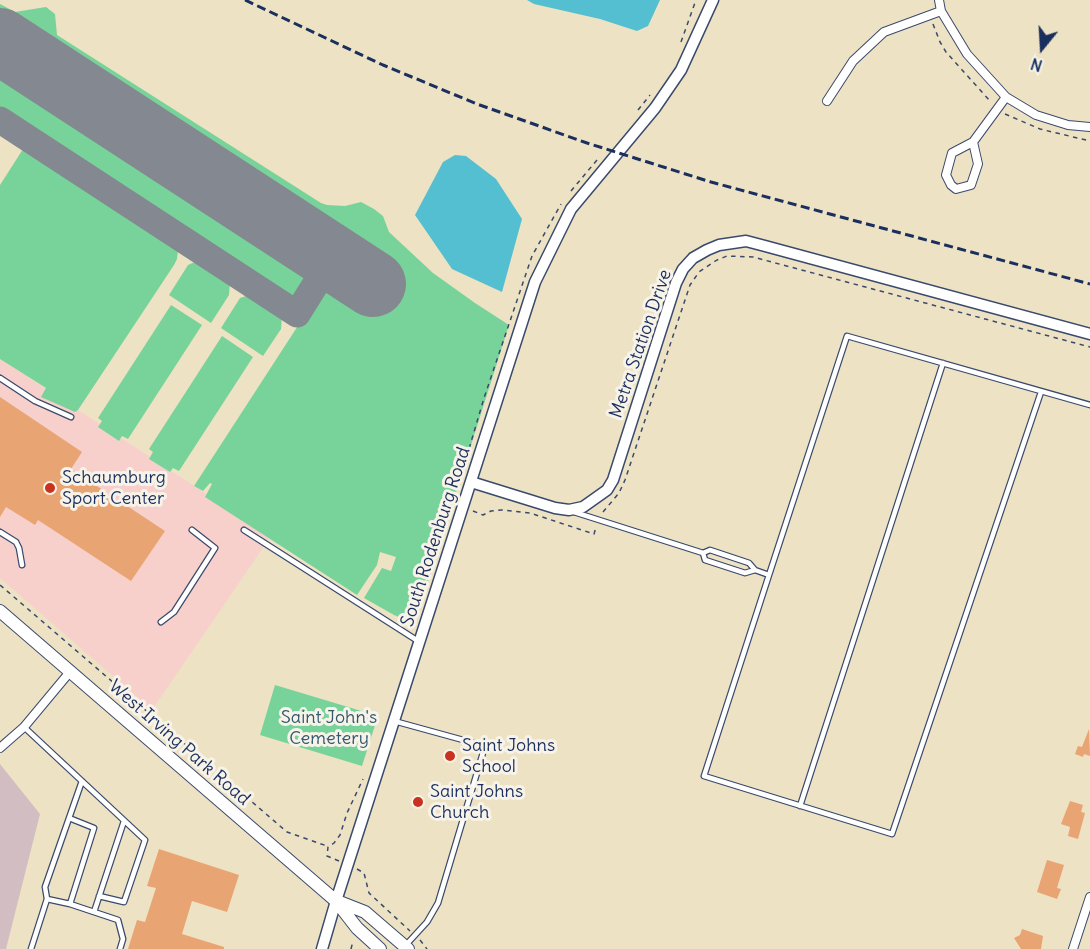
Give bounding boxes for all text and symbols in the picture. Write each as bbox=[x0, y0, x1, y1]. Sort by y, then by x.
north arrow bbox=[1012, 18, 1072, 78]
text: N bbox=[1028, 54, 1045, 76]
street label: Metra Station Drive bbox=[605, 267, 677, 421]
street label: South Rodenburg Road bbox=[397, 444, 475, 630]
place label: Schaumburg Sport Center bbox=[62, 467, 166, 510]
marker: Schaumburg Sport Center bbox=[43, 481, 57, 495]
street label: West Irving Park Road bbox=[104, 676, 254, 810]
park label: Saint John's Cemetery bbox=[281, 707, 377, 750]
place label: Saint Johns School bbox=[462, 735, 555, 777]
marker: Saint Johns School bbox=[443, 749, 457, 763]
place label: Saint Johns Church bbox=[430, 781, 523, 824]
marker: Saint Johns Church bbox=[411, 795, 425, 809]

